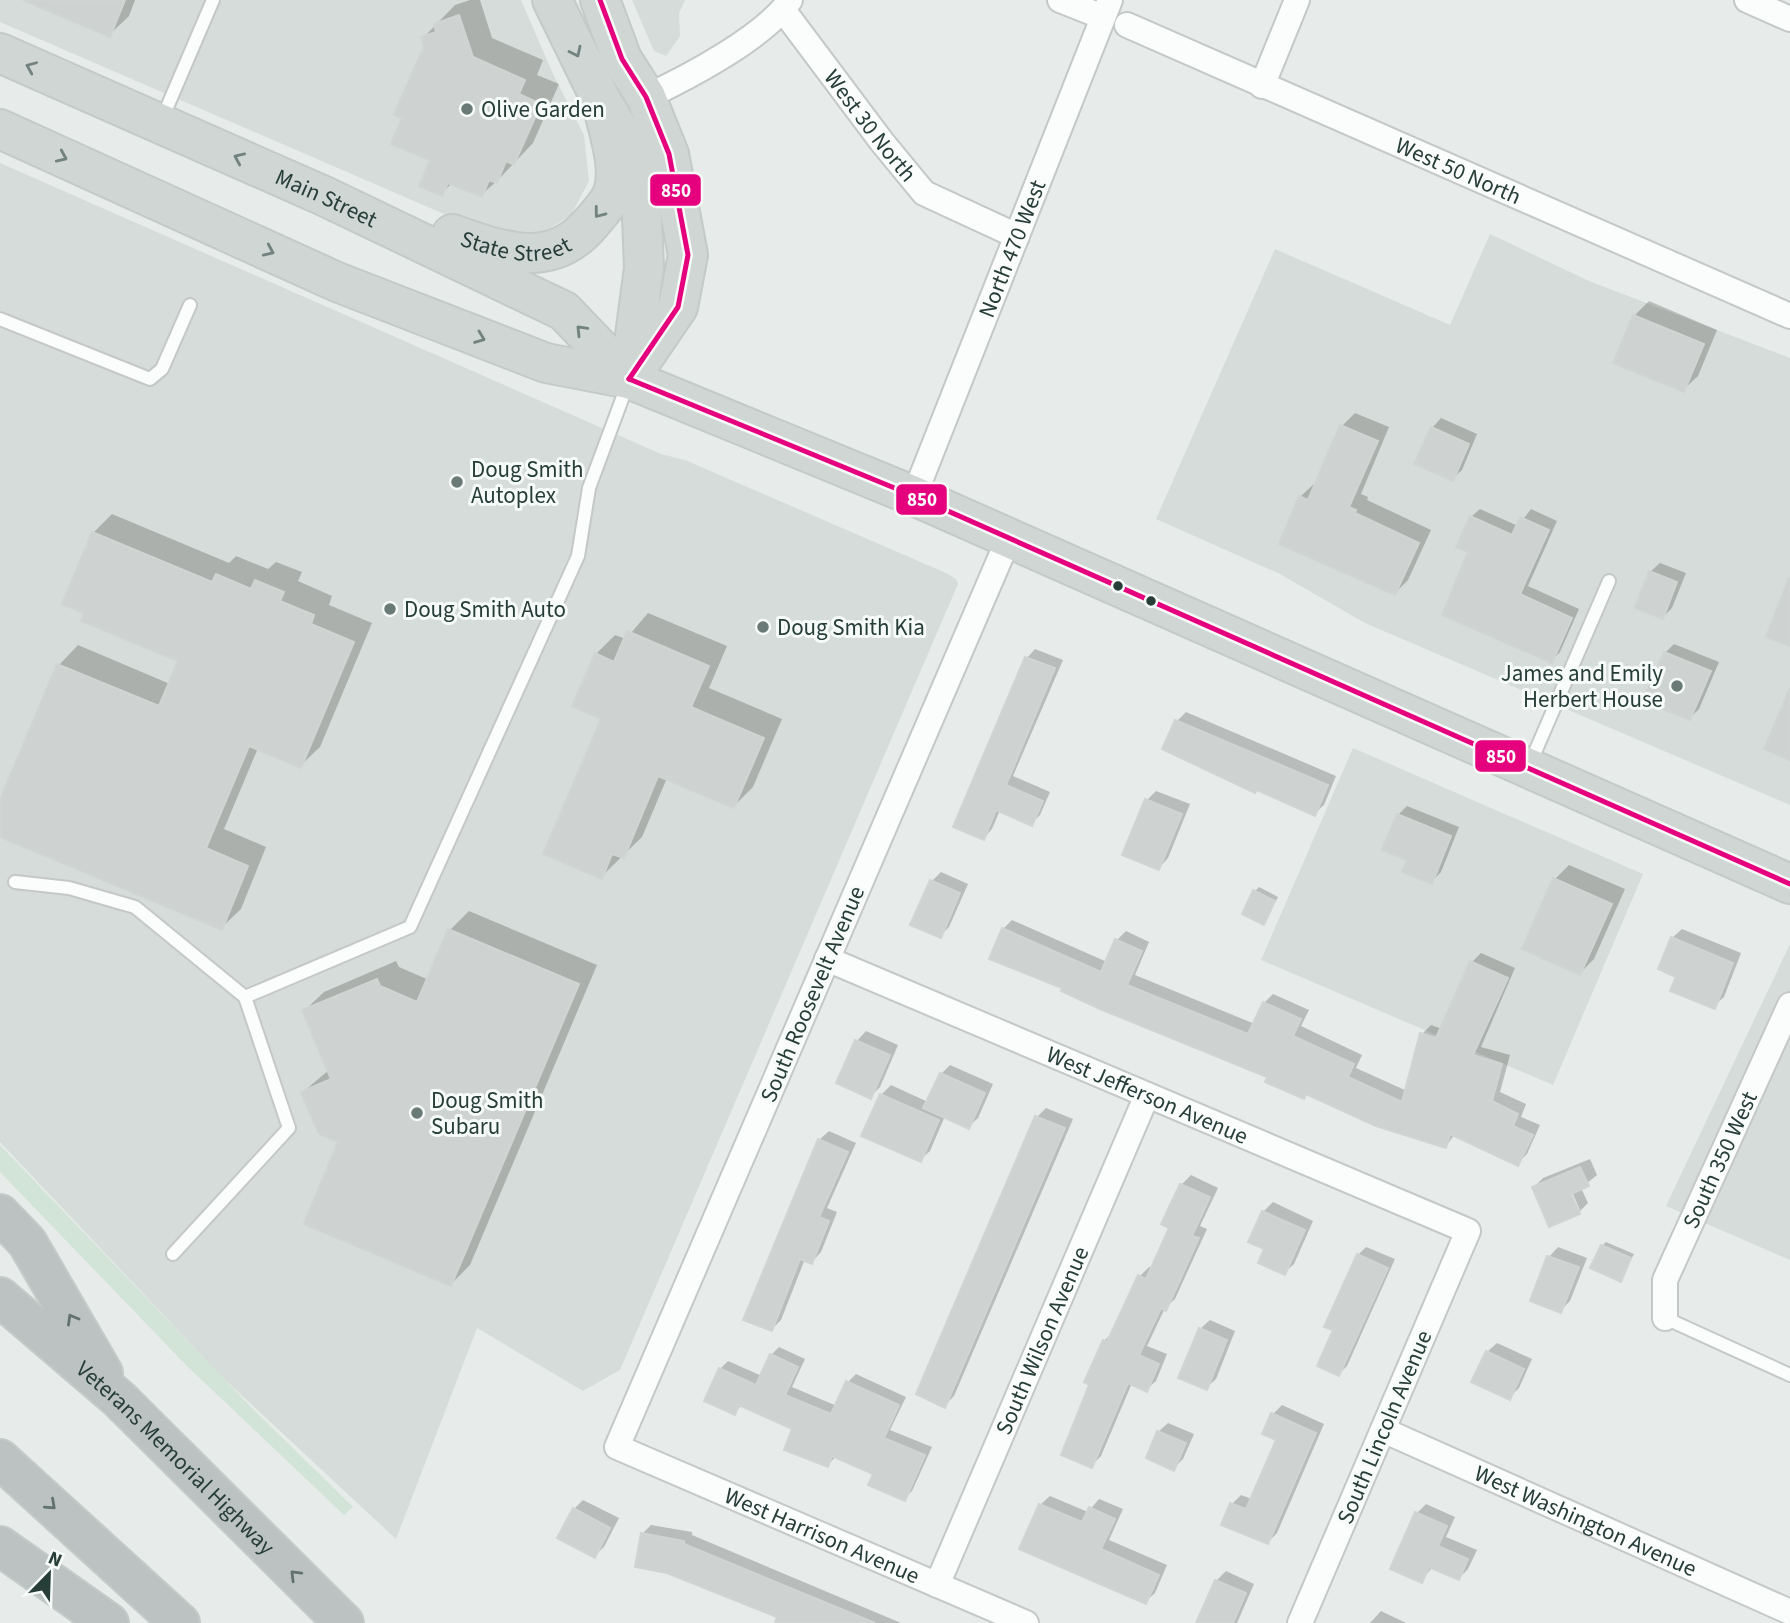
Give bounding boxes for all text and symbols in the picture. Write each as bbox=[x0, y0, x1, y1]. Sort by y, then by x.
one-way arrow bbox=[568, 45, 582, 57]
one-way arrow bbox=[26, 61, 38, 75]
street label: West 30 North bbox=[816, 63, 924, 189]
place label: Olive Garden bbox=[481, 93, 605, 126]
marker: Olive Garden bbox=[459, 101, 475, 117]
street label: West 50 North bbox=[1390, 129, 1526, 213]
one-way arrow bbox=[55, 149, 67, 163]
one-way arrow bbox=[234, 152, 247, 166]
street label: Main Street bbox=[270, 161, 383, 236]
line badge: 850 bbox=[649, 173, 702, 207]
street label: North 470 West bbox=[970, 175, 1054, 323]
text: 850 bbox=[661, 178, 691, 205]
one-way arrow bbox=[594, 206, 607, 218]
street label: State Street bbox=[456, 222, 578, 270]
one-way arrow bbox=[262, 243, 274, 257]
one-way arrow bbox=[577, 325, 590, 338]
one-way arrow bbox=[473, 329, 485, 343]
place label: Doug Smith Autoplex bbox=[471, 453, 584, 512]
marker: Doug Smith Autoplex bbox=[449, 474, 465, 490]
line badge: 850 bbox=[895, 483, 948, 516]
text: 850 bbox=[907, 487, 937, 514]
unlabelled marker bbox=[1111, 579, 1125, 593]
place label: Doug Smith Auto bbox=[404, 593, 566, 626]
unlabelled marker bbox=[1144, 594, 1158, 608]
marker: Doug Smith Auto bbox=[382, 601, 398, 617]
place label: Doug Smith Kia bbox=[777, 611, 925, 644]
marker: Doug Smith Kia bbox=[755, 619, 771, 635]
place label: James and Emily Herbert House bbox=[1501, 657, 1663, 716]
marker: James and Emily Herbert House bbox=[1669, 678, 1685, 694]
line badge: 850 bbox=[1474, 739, 1527, 773]
text: 850 bbox=[1486, 744, 1516, 771]
street label: South Roosevelt Avenue bbox=[752, 881, 873, 1108]
street label: West Jefferson Avenue bbox=[1041, 1038, 1253, 1153]
place label: Doug Smith Subaru bbox=[431, 1084, 544, 1143]
street label: South 350 West bbox=[1675, 1086, 1766, 1234]
marker: Doug Smith Subaru bbox=[409, 1105, 425, 1121]
street label: South Wilson Avenue bbox=[987, 1241, 1097, 1440]
one-way arrow bbox=[67, 1313, 80, 1326]
street label: South Lincoln Avenue bbox=[1329, 1325, 1440, 1529]
street label: Veterans Memorial Highway bbox=[69, 1353, 282, 1563]
street label: West Washington Avenue bbox=[1469, 1457, 1702, 1585]
street label: West Harrison Avenue bbox=[719, 1479, 925, 1592]
one-way arrow bbox=[42, 1497, 55, 1509]
north arrow bbox=[14, 1539, 84, 1609]
text: N bbox=[44, 1545, 66, 1575]
one-way arrow bbox=[291, 1570, 304, 1583]

